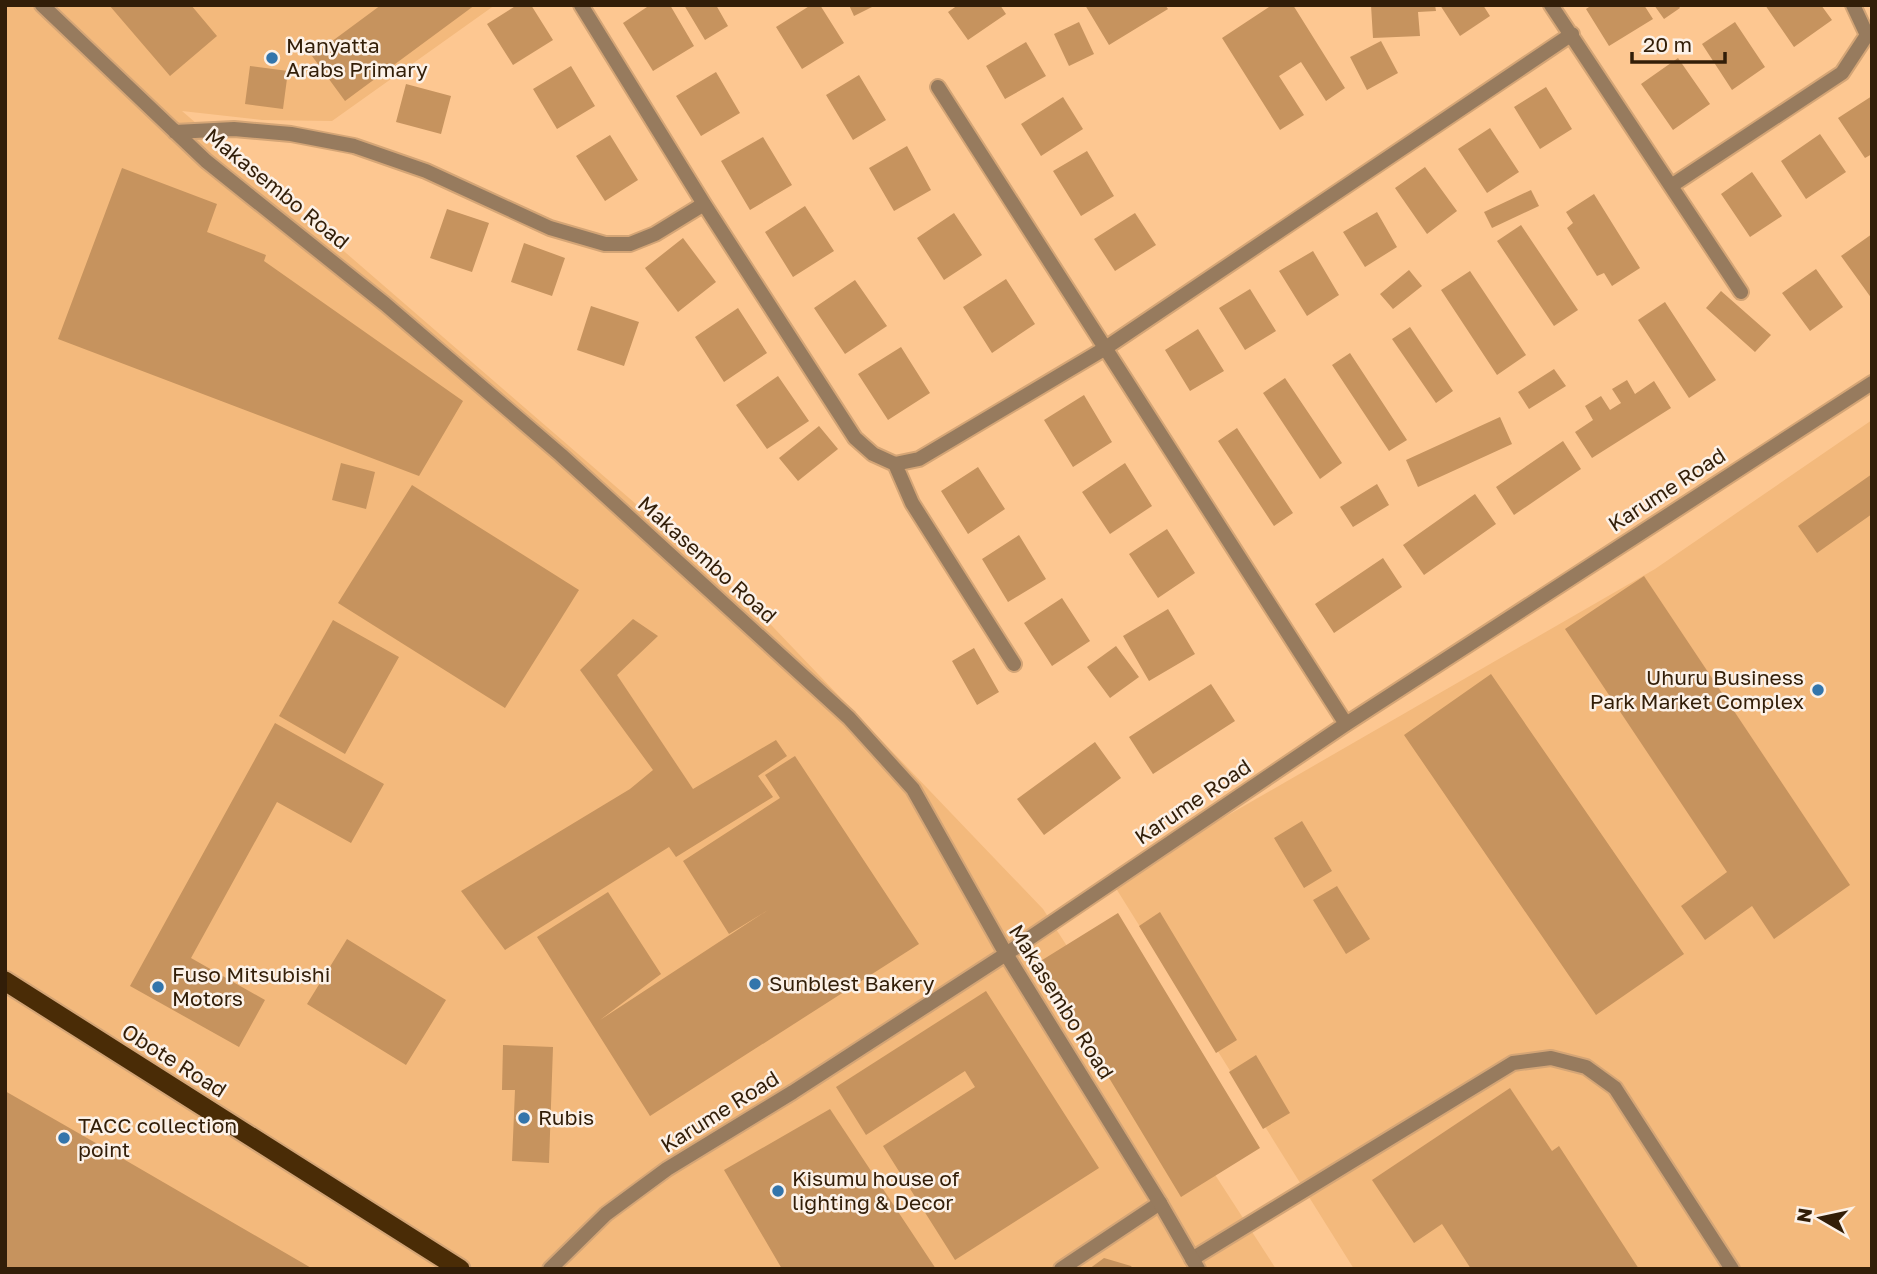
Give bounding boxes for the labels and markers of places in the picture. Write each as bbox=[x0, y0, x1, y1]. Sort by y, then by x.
place label: Manyatta Arabs Primary bbox=[286, 32, 428, 82]
marker: Manyatta Arabs Primary bbox=[264, 50, 280, 66]
place label: Uhuru Business Park Market Complex bbox=[1590, 664, 1804, 714]
marker: Uhuru Business Park Market Complex bbox=[1810, 682, 1826, 698]
place label: Fuso Mitsubishi Motors bbox=[172, 961, 330, 1011]
place label: Sunblest Bakery bbox=[769, 970, 935, 996]
marker: Sunblest Bakery bbox=[747, 976, 763, 992]
marker: Fuso Mitsubishi Motors bbox=[150, 979, 166, 995]
place label: Rubis bbox=[538, 1104, 594, 1130]
marker: Rubis bbox=[516, 1110, 532, 1126]
place label: TACC collection point bbox=[78, 1112, 237, 1162]
marker: TACC collection point bbox=[56, 1130, 72, 1146]
place label: Kisumu house of lighting & Decor bbox=[792, 1165, 960, 1215]
marker: Kisumu house of lighting & Decor bbox=[770, 1183, 786, 1199]

